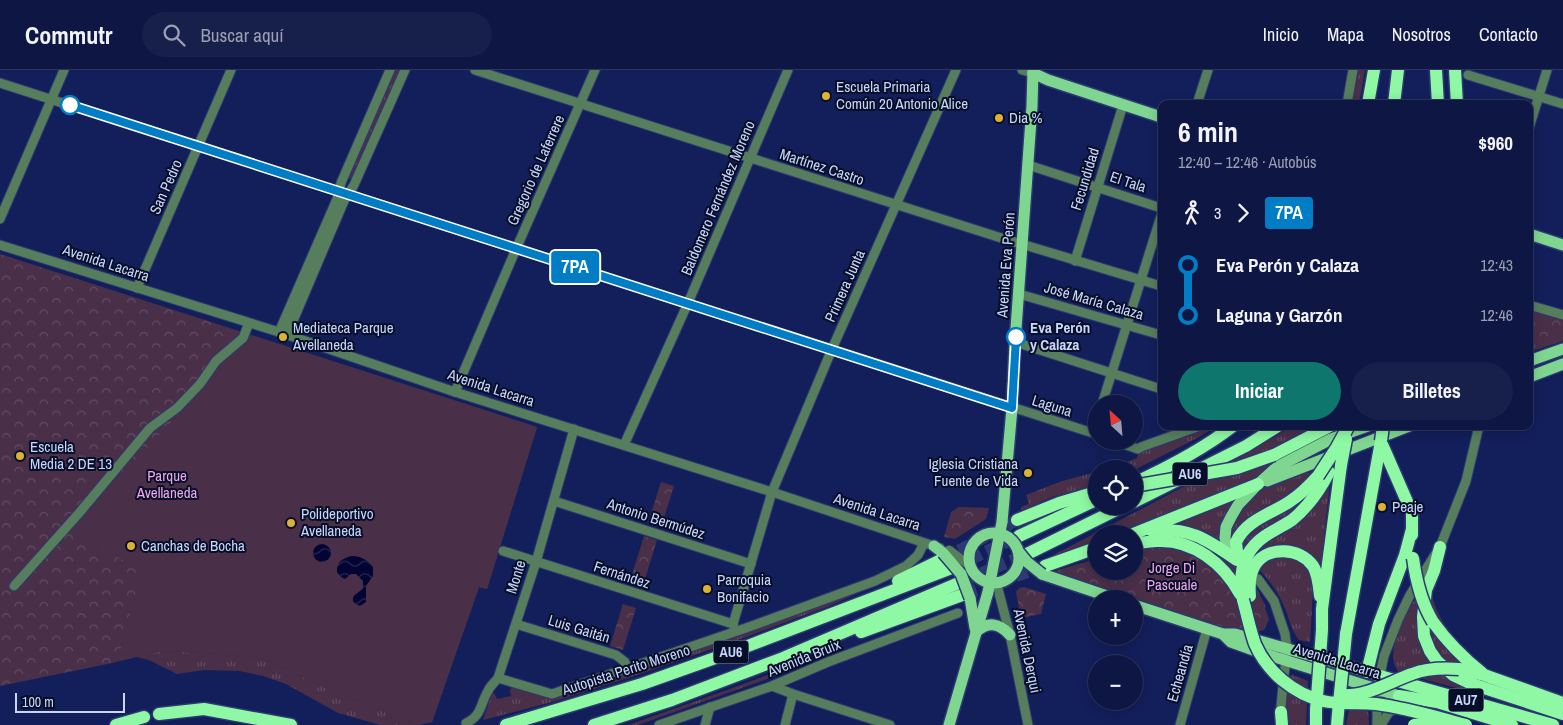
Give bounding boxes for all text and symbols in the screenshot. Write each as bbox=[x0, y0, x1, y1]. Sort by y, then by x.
search box bbox=[142, 12, 492, 57]
text: Commutr bbox=[25, 19, 112, 51]
icon: search bbox=[160, 21, 188, 49]
text: Buscar aquí bbox=[200, 22, 284, 48]
text: Inicio bbox=[1263, 22, 1299, 47]
text: Mapa bbox=[1327, 22, 1364, 47]
text: Nosotros bbox=[1392, 22, 1451, 47]
text: Contacto bbox=[1479, 22, 1538, 47]
place label: Escuela Primaria Común 20 Antonio Alice bbox=[836, 76, 968, 114]
marker: Escuela Primaria Común 20 Antonio Alice bbox=[820, 90, 832, 102]
unlabelled marker bbox=[60, 95, 80, 115]
place label: Dia % bbox=[1009, 107, 1043, 128]
street label: Gregorio de Laferrere bbox=[502, 111, 569, 228]
marker: Dia % bbox=[993, 112, 1005, 124]
text: 6 min bbox=[1178, 113, 1238, 151]
street label: Baldomero Fernández Moreno bbox=[675, 117, 760, 278]
text: $960 bbox=[1478, 130, 1513, 156]
street label: Martínez Castro bbox=[777, 143, 867, 190]
street label: Fecundidad bbox=[1065, 145, 1104, 213]
text: 12:40 – 12:46 · Autobús bbox=[1178, 151, 1317, 173]
street label: San Pedro bbox=[144, 156, 187, 218]
street label: El Tala bbox=[1107, 166, 1149, 197]
icon: walk bbox=[1178, 199, 1206, 227]
icon: forward bbox=[1229, 199, 1257, 227]
text: 7PA bbox=[1275, 200, 1303, 225]
text: 3 bbox=[1214, 202, 1221, 224]
street label: Avenida Eva Perón bbox=[991, 211, 1020, 319]
street label: Avenida Lacarra bbox=[59, 238, 152, 286]
street label: Primera Junta bbox=[819, 246, 870, 325]
line badge: 7PA bbox=[546, 251, 604, 283]
text: Eva Perón y Calaza bbox=[1216, 252, 1359, 278]
text: 7PA bbox=[561, 254, 589, 279]
text: 12:43 bbox=[1480, 254, 1513, 276]
street label: José María Calaza bbox=[1042, 276, 1146, 325]
text: Laguna y Garzón bbox=[1216, 302, 1342, 328]
text: 12:46 bbox=[1480, 304, 1513, 326]
place label: Mediateca Parque Avellaneda bbox=[292, 317, 394, 355]
place label: Eva Perón y Calaza bbox=[1030, 317, 1090, 355]
marker: Eva Perón y Calaza bbox=[1006, 327, 1026, 347]
marker: Mediateca Parque Avellaneda bbox=[277, 331, 289, 343]
button: Iniciar bbox=[1178, 362, 1341, 420]
button: Billetes bbox=[1351, 362, 1513, 420]
street label: Avenida Lacarra bbox=[444, 363, 537, 411]
street label: Laguna bbox=[1029, 389, 1075, 422]
north arrow bbox=[1088, 395, 1142, 450]
map controls bbox=[1088, 395, 1143, 710]
place label: Escuela Media 2 DE 13 bbox=[30, 436, 112, 474]
marker: Escuela Media 2 DE 13 bbox=[14, 450, 26, 462]
place label: Iglesia Cristiana Fuente de Vida bbox=[928, 453, 1018, 491]
button: locate bbox=[1088, 460, 1143, 515]
road number: AU6 bbox=[1172, 462, 1208, 486]
park label: Parque Avellaneda bbox=[136, 465, 197, 503]
marker: Iglesia Cristiana Fuente de Vida bbox=[1022, 467, 1034, 479]
street label: Avenida Lacarra bbox=[830, 487, 923, 535]
street label: Antonio Bermúdez bbox=[604, 492, 708, 544]
place label: Peaje bbox=[1392, 496, 1424, 517]
marker: Peaje bbox=[1376, 501, 1388, 513]
place label: Polideportivo Avellaneda bbox=[300, 503, 374, 541]
marker: Polideportivo Avellaneda bbox=[285, 517, 297, 529]
button: layers bbox=[1088, 525, 1143, 580]
place label: Canchas de Bocha bbox=[141, 535, 245, 556]
marker: Canchas de Bocha bbox=[125, 540, 137, 552]
street label: Fernández bbox=[591, 556, 653, 594]
street label: Monte bbox=[500, 557, 531, 596]
park label: Jorge Di Pascuale bbox=[1147, 557, 1197, 595]
place label: Parroquia Bonifacio bbox=[717, 569, 771, 607]
marker: Parroquia Bonifacio bbox=[701, 583, 713, 595]
button: + bbox=[1088, 590, 1143, 645]
street label: Avenida Derqui bbox=[1008, 606, 1047, 695]
street label: Luis Gaitán bbox=[546, 609, 613, 648]
street label: Avenida Bruix bbox=[763, 633, 844, 682]
street label: Avenida Lacarra bbox=[1290, 637, 1383, 684]
street label: Autopista Perito Moreno bbox=[558, 639, 693, 700]
road number: AU6 bbox=[714, 640, 748, 664]
street label: Echeandía bbox=[1161, 642, 1198, 704]
button: − bbox=[1088, 655, 1143, 710]
road number: AU7 bbox=[1448, 688, 1484, 712]
scale bar bbox=[15, 690, 125, 713]
text: 100 m bbox=[22, 693, 54, 711]

